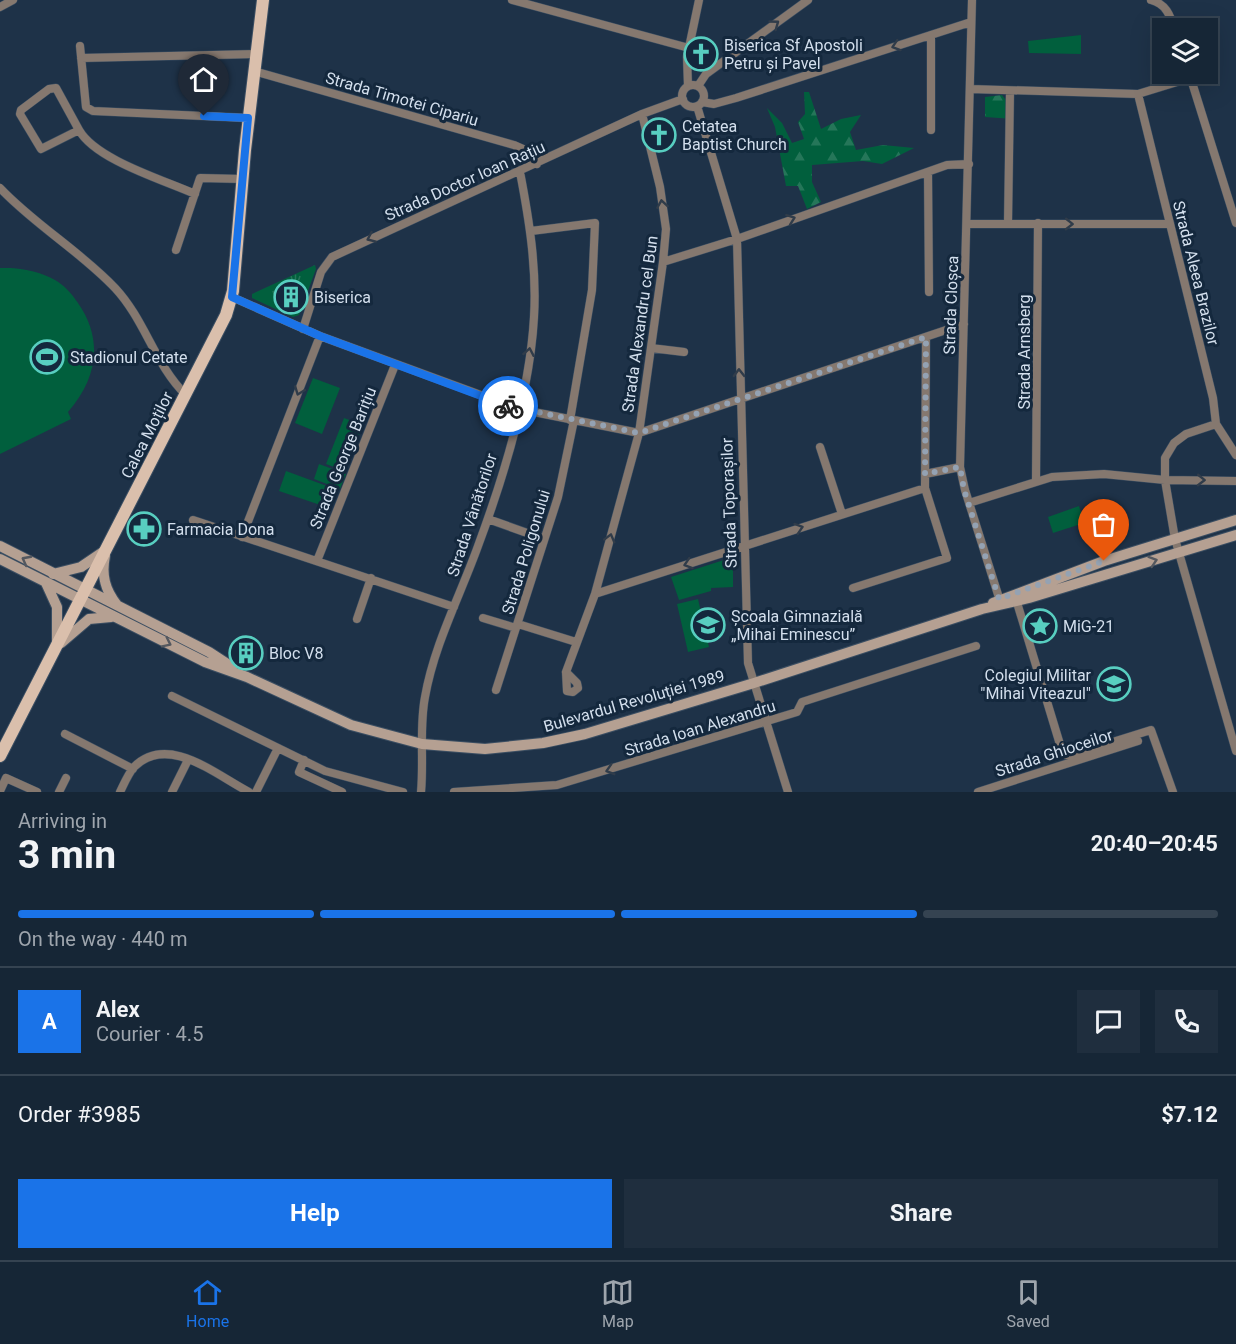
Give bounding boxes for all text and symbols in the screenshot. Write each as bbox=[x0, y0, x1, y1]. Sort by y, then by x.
map controls bbox=[1152, 18, 1218, 84]
button: layers bbox=[1152, 18, 1218, 84]
one-way arrow bbox=[769, 20, 780, 31]
church icon: Biserica Sf Apostoli Petru și Pavel bbox=[683, 36, 719, 72]
place label: Biserica Sf Apostoli Petru și Pavel bbox=[724, 36, 863, 74]
one-way arrow bbox=[891, 39, 902, 52]
pin bbox=[178, 54, 229, 116]
icon: home bbox=[187, 63, 220, 96]
street label: Strada Timotei Cipariu bbox=[323, 68, 481, 130]
church icon: Cetatea Baptist Church bbox=[641, 117, 677, 153]
place label: Cetatea Baptist Church bbox=[682, 117, 787, 154]
street label: Strada Doctor Ioan Rațiu bbox=[382, 137, 548, 226]
one-way arrow bbox=[657, 199, 669, 209]
street label: Strada Aleea Brazilor bbox=[1169, 199, 1223, 348]
one-way arrow bbox=[786, 214, 796, 227]
one-way arrow bbox=[1064, 217, 1073, 230]
one-way arrow bbox=[366, 231, 377, 243]
street label: Strada Alexandru cel Bun bbox=[618, 234, 662, 414]
street label: Strada Cloșca bbox=[940, 255, 963, 355]
building icon: Biserica bbox=[273, 279, 309, 315]
place label: Biserica bbox=[314, 288, 371, 307]
street label: Strada Arnsberg bbox=[1015, 295, 1034, 409]
sports icon: Stadionul Cetate bbox=[29, 339, 65, 375]
one-way arrow bbox=[522, 347, 535, 357]
place label: Stadionul Cetate bbox=[70, 348, 188, 367]
one-way arrow bbox=[733, 369, 745, 378]
courier bbox=[478, 376, 538, 436]
street label: Strada George Barițiu bbox=[306, 384, 381, 532]
one-way arrow bbox=[293, 385, 306, 395]
street label: Calea Moților bbox=[117, 388, 178, 482]
icon: bike bbox=[492, 390, 525, 423]
street label: Strada Toporașilor bbox=[717, 437, 742, 568]
street label: Strada Vânătorilor bbox=[443, 451, 501, 579]
one-way arrow bbox=[1196, 474, 1205, 486]
street label: Strada Poligonului bbox=[498, 487, 554, 617]
pin bbox=[1078, 499, 1129, 561]
icon: bag bbox=[1087, 508, 1120, 541]
pharmacy icon: Farmacia Dona bbox=[126, 511, 162, 547]
place label: Farmacia Dona bbox=[167, 520, 275, 539]
one-way arrow bbox=[793, 523, 804, 536]
one-way arrow bbox=[603, 533, 615, 543]
one-way arrow bbox=[22, 556, 33, 567]
one-way arrow bbox=[1147, 556, 1158, 568]
one-way arrow bbox=[683, 557, 694, 569]
school or university icon: Școala Gimnazială „Mihai Eminescu” bbox=[690, 607, 726, 643]
place label: Școala Gimnazială „Mihai Eminescu” bbox=[731, 607, 863, 644]
place icon: MiG-21 bbox=[1022, 608, 1058, 644]
place label: MiG-21 bbox=[1063, 617, 1114, 636]
building icon: Bloc V8 bbox=[228, 635, 264, 671]
one-way arrow bbox=[160, 636, 171, 647]
place label: Bloc V8 bbox=[269, 644, 324, 663]
street label: Bulevardul Revoluției 1989 bbox=[541, 666, 727, 737]
place label: Colegiul Militar "Mihai Viteazul" bbox=[980, 666, 1092, 703]
school or university icon: Colegiul Militar "Mihai Viteazul" bbox=[1096, 666, 1132, 702]
street label: Strada Ioan Alexandru bbox=[622, 696, 778, 760]
street label: Strada Ghioceilor bbox=[993, 725, 1116, 781]
one-way arrow bbox=[605, 763, 616, 775]
text: Arriving in bbox=[18, 809, 107, 833]
text: 20:40–20:45 bbox=[1091, 831, 1218, 856]
text: 3 min bbox=[18, 832, 116, 878]
text: On the way · 440 m bbox=[18, 927, 187, 951]
button: chat bbox=[1077, 990, 1140, 1053]
button: phone bbox=[1155, 990, 1218, 1053]
text: Alex bbox=[96, 997, 140, 1022]
text: A bbox=[42, 1009, 57, 1034]
text: Courier · 4.5 bbox=[96, 1022, 203, 1046]
text: Order #3985 bbox=[18, 1102, 140, 1127]
text: $7.12 bbox=[1161, 1102, 1218, 1127]
button: Help bbox=[18, 1179, 612, 1248]
button: Share bbox=[624, 1179, 1218, 1248]
tab: Home bbox=[186, 1276, 229, 1331]
tab: Map bbox=[601, 1276, 634, 1331]
tab: Saved bbox=[1007, 1276, 1050, 1331]

